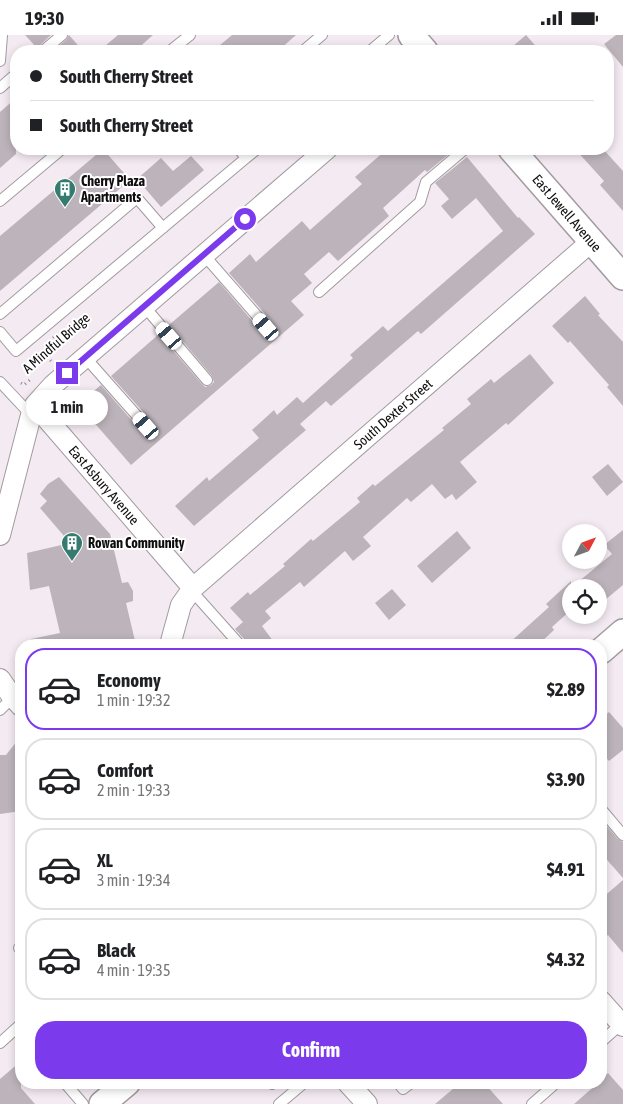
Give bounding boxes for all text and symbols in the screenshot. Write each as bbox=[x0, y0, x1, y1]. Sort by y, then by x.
text: 19:30 bbox=[25, 7, 64, 29]
text: South Cherry Street bbox=[60, 65, 193, 87]
text: South Cherry Street bbox=[60, 114, 193, 136]
street label: East Jewell Avenue bbox=[529, 171, 605, 255]
place label: Cherry Plaza Apartments bbox=[80, 173, 146, 205]
building icon: Cherry Plaza Apartments bbox=[53, 177, 77, 208]
route start bbox=[234, 208, 256, 230]
street label: A Mindful Bridge bbox=[19, 309, 93, 377]
car bbox=[250, 311, 281, 343]
car bbox=[153, 320, 184, 352]
route end bbox=[56, 362, 78, 384]
street label: South Dexter Street bbox=[351, 376, 435, 452]
callout: 1 min bbox=[26, 391, 108, 425]
text: 1 min bbox=[51, 398, 83, 416]
car bbox=[130, 410, 161, 442]
street label: East Asbury Avenue bbox=[65, 442, 143, 528]
north arrow bbox=[562, 524, 608, 569]
map controls bbox=[562, 524, 607, 624]
building icon: Rowan Community bbox=[60, 531, 84, 562]
place label: Rowan Community bbox=[88, 535, 185, 551]
button: locate bbox=[562, 579, 607, 624]
icon: car bbox=[37, 667, 82, 712]
text: Economy bbox=[97, 669, 161, 691]
text: $2.89 bbox=[547, 678, 585, 700]
text: 1 min · 19:32 bbox=[97, 691, 170, 709]
icon: car bbox=[37, 757, 82, 802]
text: Comfort bbox=[97, 759, 153, 781]
text: $3.90 bbox=[547, 768, 585, 790]
text: 2 min · 19:33 bbox=[97, 781, 170, 799]
icon: car bbox=[37, 847, 82, 892]
text: XL bbox=[97, 849, 113, 871]
text: $4.91 bbox=[547, 858, 585, 880]
text: 3 min · 19:34 bbox=[97, 871, 170, 889]
icon: car bbox=[37, 937, 82, 982]
text: Black bbox=[97, 939, 135, 961]
text: $4.32 bbox=[547, 948, 585, 970]
text: 4 min · 19:35 bbox=[97, 961, 170, 979]
button: Confirm bbox=[35, 1021, 587, 1079]

